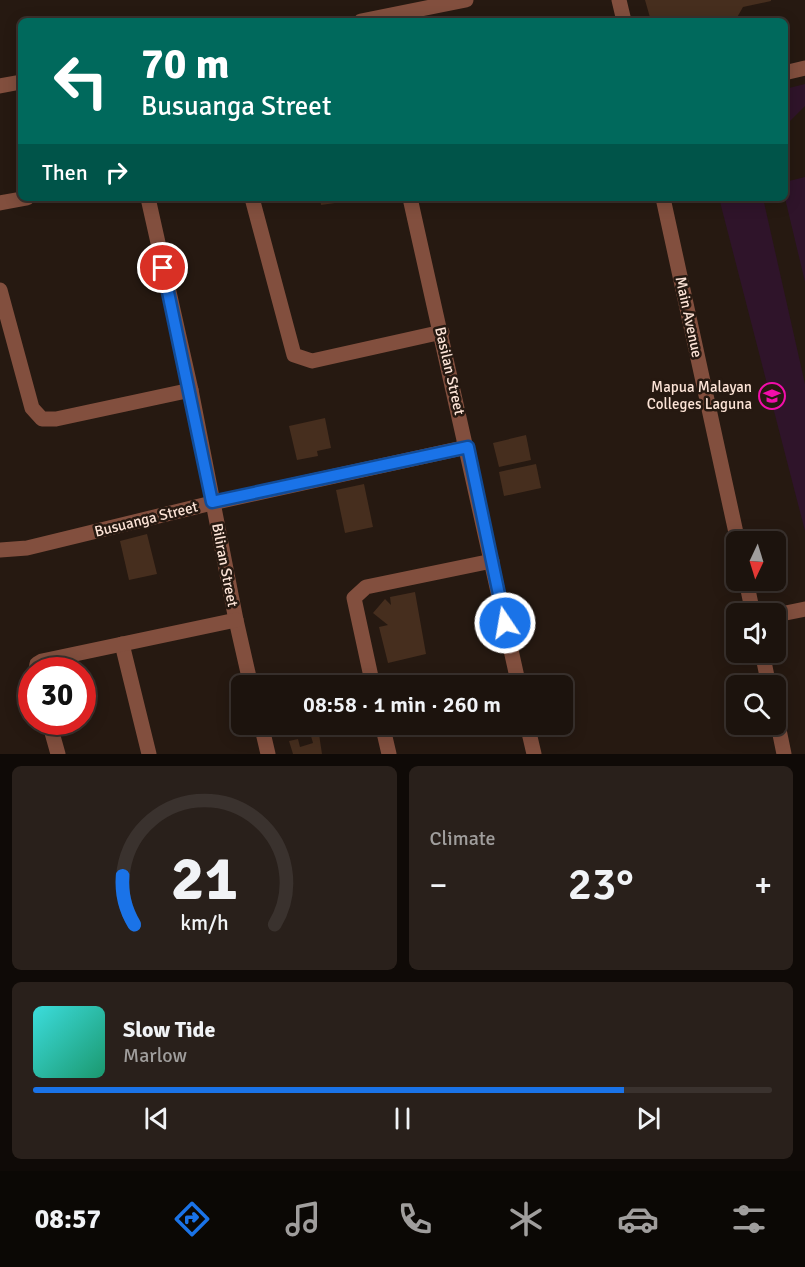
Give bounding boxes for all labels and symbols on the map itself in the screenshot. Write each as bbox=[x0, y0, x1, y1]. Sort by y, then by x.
pin bbox=[137, 242, 188, 293]
street label: Main Avenue bbox=[672, 275, 706, 359]
street label: Basilan Street bbox=[431, 325, 469, 417]
place label: Mapua Malayan Colleges Laguna bbox=[647, 378, 752, 413]
school or university icon: Mapua Malayan Colleges Laguna bbox=[757, 381, 787, 411]
street label: Busuanga Street bbox=[93, 497, 199, 541]
street label: Biliran Street bbox=[208, 522, 242, 608]
north arrow bbox=[726, 531, 786, 591]
position arrow bbox=[473, 591, 537, 655]
speed limit sign: 30 bbox=[18, 657, 96, 735]

